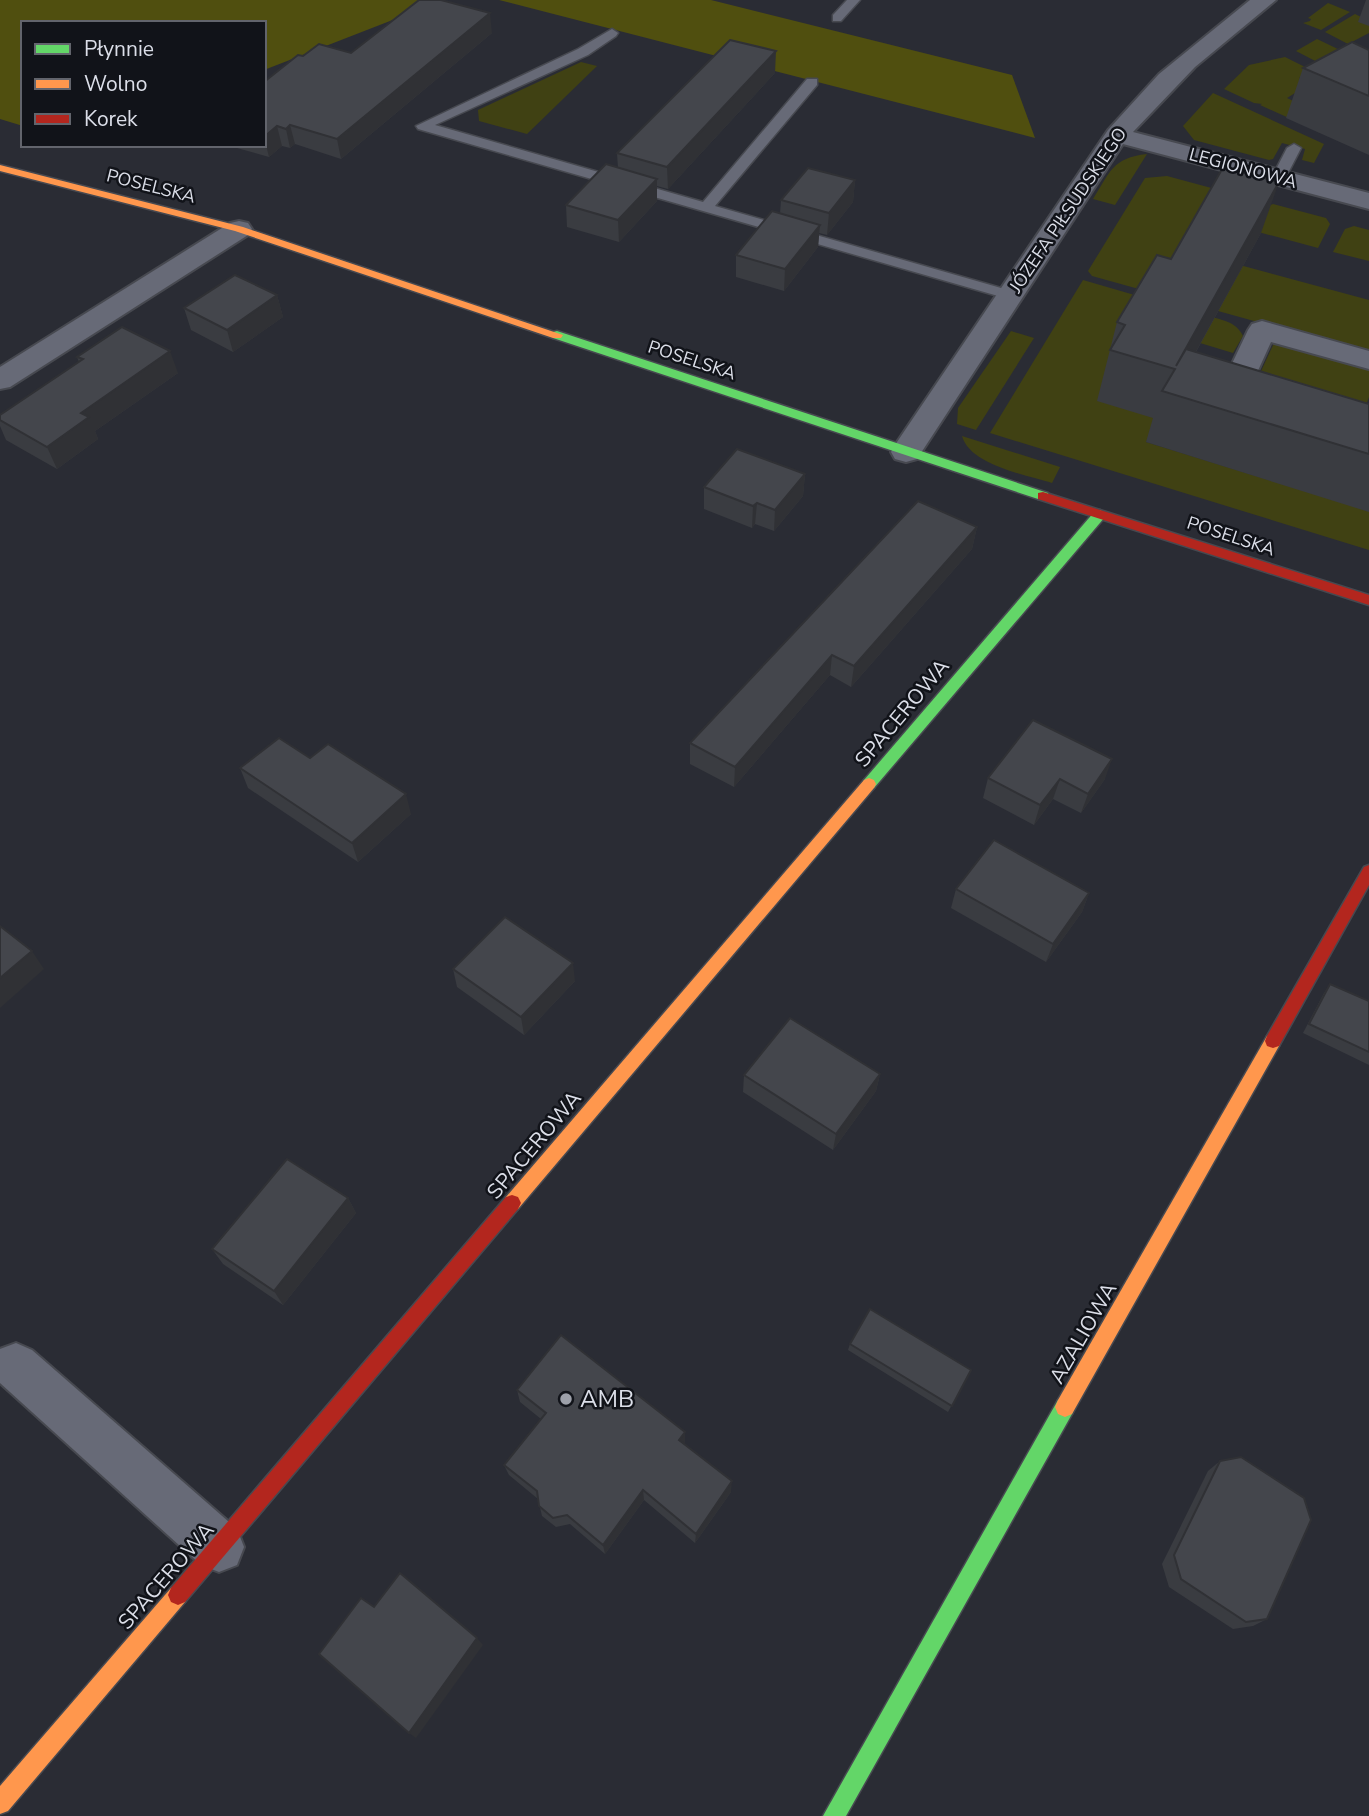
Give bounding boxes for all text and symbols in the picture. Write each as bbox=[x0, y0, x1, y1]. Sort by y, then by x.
legend bbox=[21, 21, 266, 147]
text: Płynnie bbox=[84, 35, 154, 63]
text: Wolno bbox=[84, 70, 147, 98]
text: Korek bbox=[84, 105, 138, 133]
street label: JÓZEFA PIŁSUDSKIEGO bbox=[1003, 123, 1132, 298]
street label: LEGIONOWA bbox=[1187, 142, 1299, 194]
street label: POSELSKA bbox=[104, 163, 198, 209]
street label: POSELSKA bbox=[645, 335, 739, 385]
street label: POSELSKA bbox=[1184, 511, 1278, 561]
street label: SPACEROWA bbox=[848, 653, 956, 773]
street label: SPACEROWA bbox=[480, 1085, 588, 1205]
street label: AZALIOWA bbox=[1043, 1277, 1123, 1389]
place label: AMB bbox=[580, 1383, 634, 1415]
marker: AMB bbox=[558, 1391, 574, 1407]
street label: SPACEROWA bbox=[112, 1517, 220, 1635]

